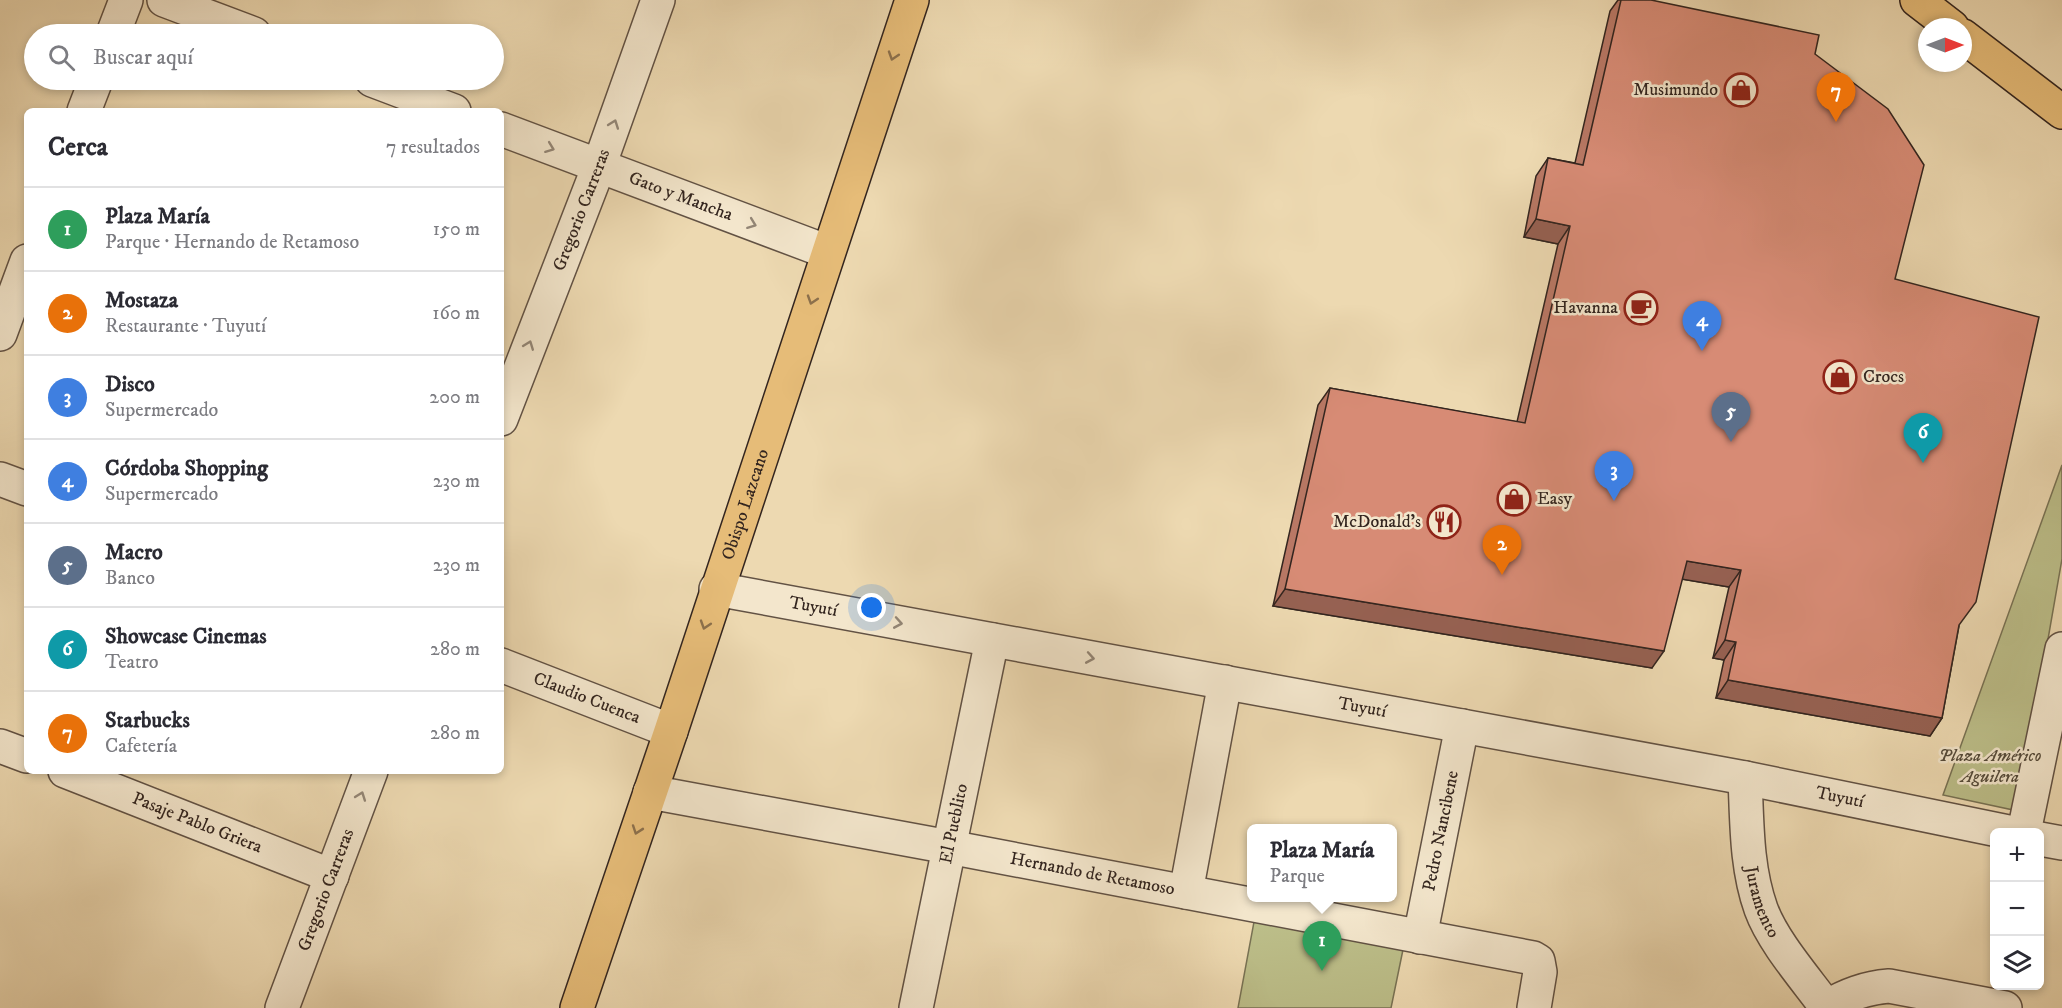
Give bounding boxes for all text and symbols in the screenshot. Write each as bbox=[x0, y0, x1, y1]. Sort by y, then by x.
north arrow bbox=[1918, 18, 1972, 72]
search box bbox=[24, 24, 504, 90]
icon: search bbox=[45, 41, 78, 74]
text: Buscar aquí bbox=[93, 44, 193, 71]
one-way arrow bbox=[888, 50, 901, 60]
shop icon: Musimundo bbox=[1723, 72, 1759, 108]
pin: 7 bbox=[1816, 72, 1856, 122]
place label: Musimundo bbox=[1633, 79, 1718, 101]
one-way arrow bbox=[606, 119, 619, 129]
text: Cerca bbox=[48, 131, 108, 164]
text: 7 resultados bbox=[386, 135, 480, 160]
one-way arrow bbox=[544, 140, 555, 153]
street label: Gregorio Carreras bbox=[548, 146, 615, 274]
street label: Gato y Mancha bbox=[626, 167, 736, 226]
text: Plaza María bbox=[105, 203, 210, 230]
one-way arrow bbox=[746, 216, 757, 229]
text: 1 bbox=[64, 217, 71, 242]
text: 150 m bbox=[433, 217, 480, 242]
text: Parque · Hernando de Retamoso bbox=[105, 230, 359, 255]
text: Mostaza bbox=[105, 287, 178, 314]
cafe icon: Havanna bbox=[1623, 290, 1659, 326]
one-way arrow bbox=[807, 294, 819, 305]
place label: Havanna bbox=[1553, 297, 1618, 319]
text: 2 bbox=[63, 301, 72, 326]
text: 160 m bbox=[432, 301, 480, 326]
pin: 4 bbox=[1682, 302, 1722, 351]
text: Restaurante · Tuyutí bbox=[105, 314, 266, 339]
one-way arrow bbox=[522, 340, 535, 351]
shop icon: Crocs bbox=[1822, 359, 1858, 395]
place label: Crocs bbox=[1863, 366, 1904, 388]
text: Disco bbox=[105, 371, 155, 398]
text: 3 bbox=[64, 385, 71, 410]
text: 200 m bbox=[429, 385, 480, 410]
pin: 5 bbox=[1712, 392, 1750, 442]
text: Supermercado bbox=[105, 398, 218, 423]
pin: 6 bbox=[1904, 414, 1942, 463]
street label: Obispo Lazcano bbox=[717, 446, 774, 563]
pin: 3 bbox=[1594, 452, 1634, 501]
text: Córdoba Shopping bbox=[105, 455, 268, 482]
text: 4 bbox=[62, 469, 73, 494]
text: 230 m bbox=[433, 469, 480, 494]
shop icon: Easy bbox=[1496, 481, 1532, 517]
text: Supermercado bbox=[105, 482, 218, 507]
place label: Easy bbox=[1537, 488, 1572, 510]
restaurant icon: McDonald's bbox=[1426, 504, 1462, 540]
place label: McDonald's bbox=[1333, 511, 1421, 533]
pin: 2 bbox=[1482, 526, 1522, 575]
text: Macro bbox=[105, 539, 163, 566]
text: 5 bbox=[63, 553, 72, 578]
text: 230 m bbox=[433, 553, 480, 578]
text: Banco bbox=[105, 566, 155, 591]
street label: Tuyutí bbox=[787, 592, 841, 622]
your location bbox=[857, 593, 886, 622]
one-way arrow bbox=[893, 616, 902, 628]
one-way arrow bbox=[700, 619, 712, 630]
text: Showcase Cinemas bbox=[105, 623, 267, 650]
text: 6 bbox=[62, 637, 73, 662]
text: 280 m bbox=[430, 637, 480, 662]
text: Teatro bbox=[105, 650, 158, 675]
one-way arrow bbox=[1084, 651, 1094, 664]
street label: Claudio Cuenca bbox=[530, 668, 644, 729]
street label: Tuyutí bbox=[1336, 692, 1389, 723]
text: Starbucks bbox=[105, 707, 190, 734]
text: 7 bbox=[62, 721, 73, 746]
text: 280 m bbox=[430, 721, 480, 746]
text: Cafetería bbox=[105, 734, 177, 759]
park label: Plaza Américo Aguilera bbox=[1939, 745, 2042, 788]
street label: Pedro Nancibene bbox=[1418, 769, 1464, 893]
street label: El Pueblito bbox=[935, 782, 973, 866]
street label: Tuyutí bbox=[1814, 782, 1867, 813]
street label: Pasaje Pablo Griera bbox=[129, 788, 266, 859]
one-way arrow bbox=[354, 791, 367, 802]
one-way arrow bbox=[632, 824, 645, 835]
popup bbox=[1247, 824, 1397, 902]
street label: Gregorio Carreras bbox=[293, 826, 359, 954]
map controls bbox=[1990, 828, 2044, 990]
button: + bbox=[1990, 828, 2044, 882]
text: Plaza María bbox=[1270, 837, 1374, 864]
street label: Hernando de Retamoso bbox=[1008, 848, 1177, 901]
street label: Juramento bbox=[1739, 863, 1784, 942]
text: Parque bbox=[1270, 864, 1325, 889]
button: − bbox=[1990, 882, 2044, 936]
pin: 1 bbox=[1302, 922, 1342, 971]
button: layers bbox=[1990, 936, 2044, 990]

